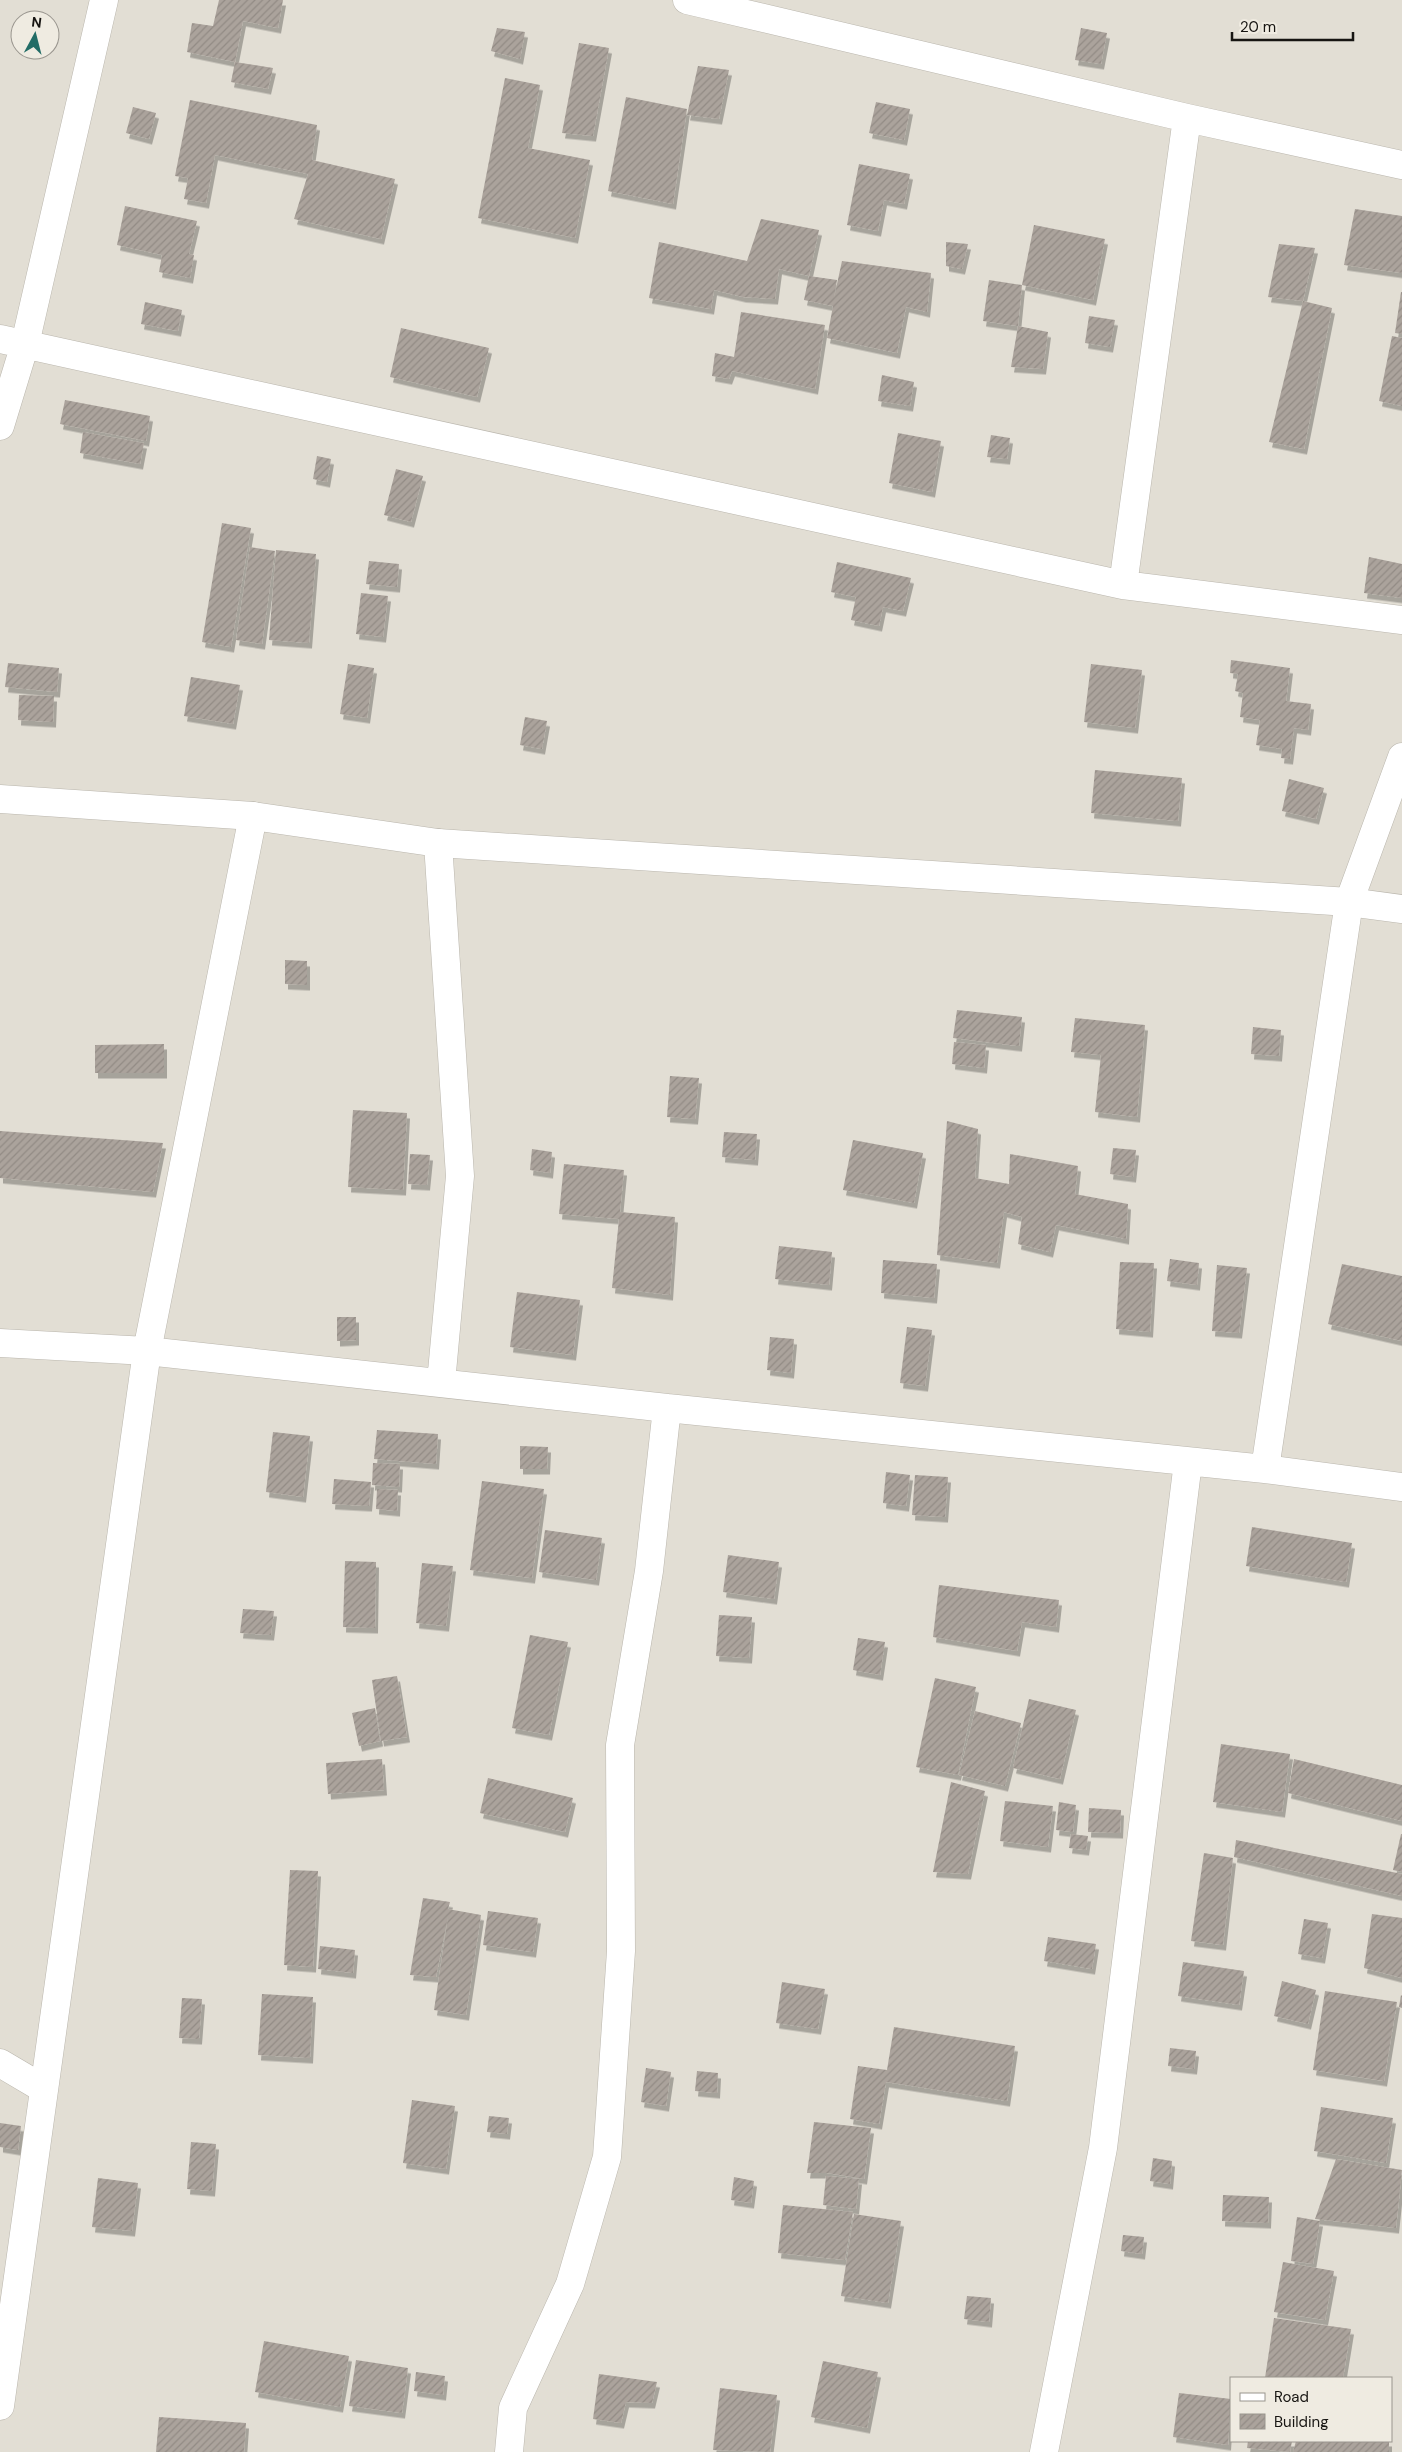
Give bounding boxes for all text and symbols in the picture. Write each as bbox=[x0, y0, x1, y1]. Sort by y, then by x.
north arrow bbox=[10, 10, 60, 60]
scale bar bbox=[1232, 10, 1353, 42]
text: N bbox=[30, 13, 43, 32]
text: 20 m bbox=[1240, 17, 1276, 37]
legend bbox=[1230, 2377, 1392, 2442]
text: Road bbox=[1274, 2387, 1309, 2407]
text: Building bbox=[1274, 2412, 1329, 2432]

